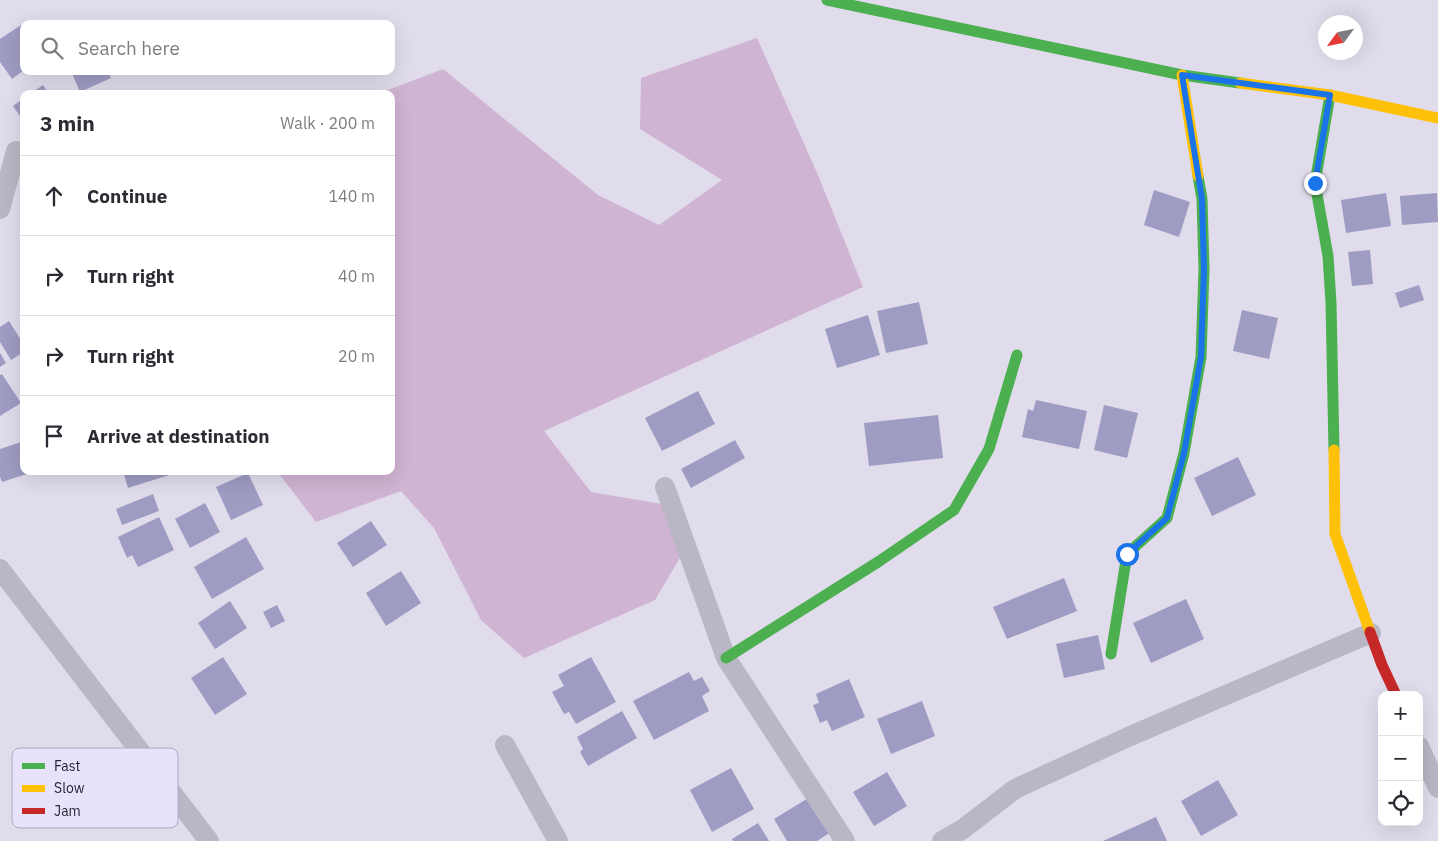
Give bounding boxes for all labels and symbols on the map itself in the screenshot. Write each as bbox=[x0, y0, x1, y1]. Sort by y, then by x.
north arrow bbox=[1318, 15, 1363, 60]
route end bbox=[1304, 172, 1327, 195]
route start bbox=[1116, 543, 1139, 566]
legend bbox=[12, 748, 178, 828]
text: Fast bbox=[54, 757, 80, 775]
text: Slow bbox=[54, 779, 85, 797]
text: Jam bbox=[54, 802, 81, 820]

